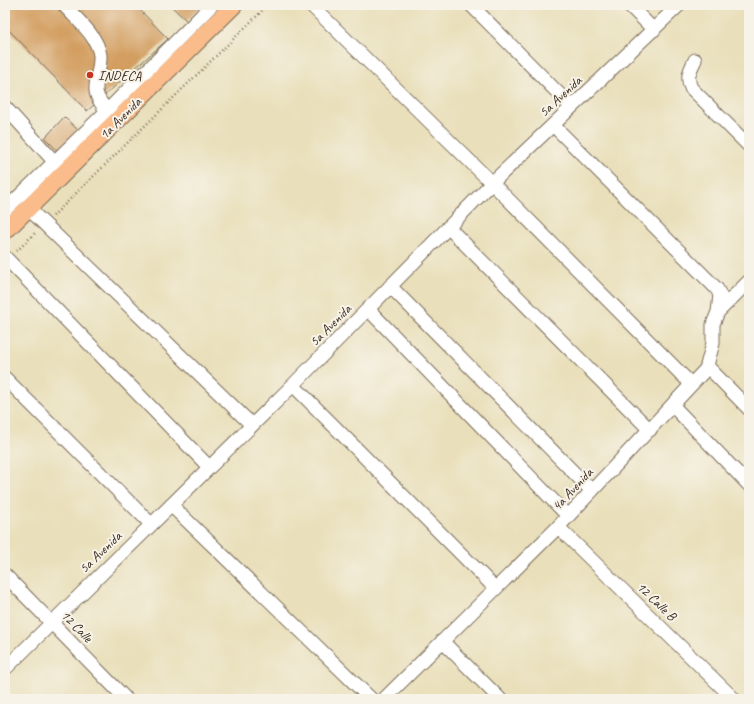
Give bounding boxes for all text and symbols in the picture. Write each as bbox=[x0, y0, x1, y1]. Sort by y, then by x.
place label: INDECA bbox=[98, 67, 142, 84]
marker: INDECA bbox=[85, 70, 95, 80]
street label: 5a Avenida bbox=[535, 72, 586, 120]
street label: 1a Avenida bbox=[96, 93, 146, 143]
street label: 5a Avenida bbox=[306, 300, 356, 350]
street label: 4a Avenida bbox=[548, 464, 597, 514]
street label: 5a Avenida bbox=[76, 527, 126, 577]
street label: 12 Calle B bbox=[633, 578, 681, 626]
street label: 12 Calle bbox=[57, 607, 97, 647]

